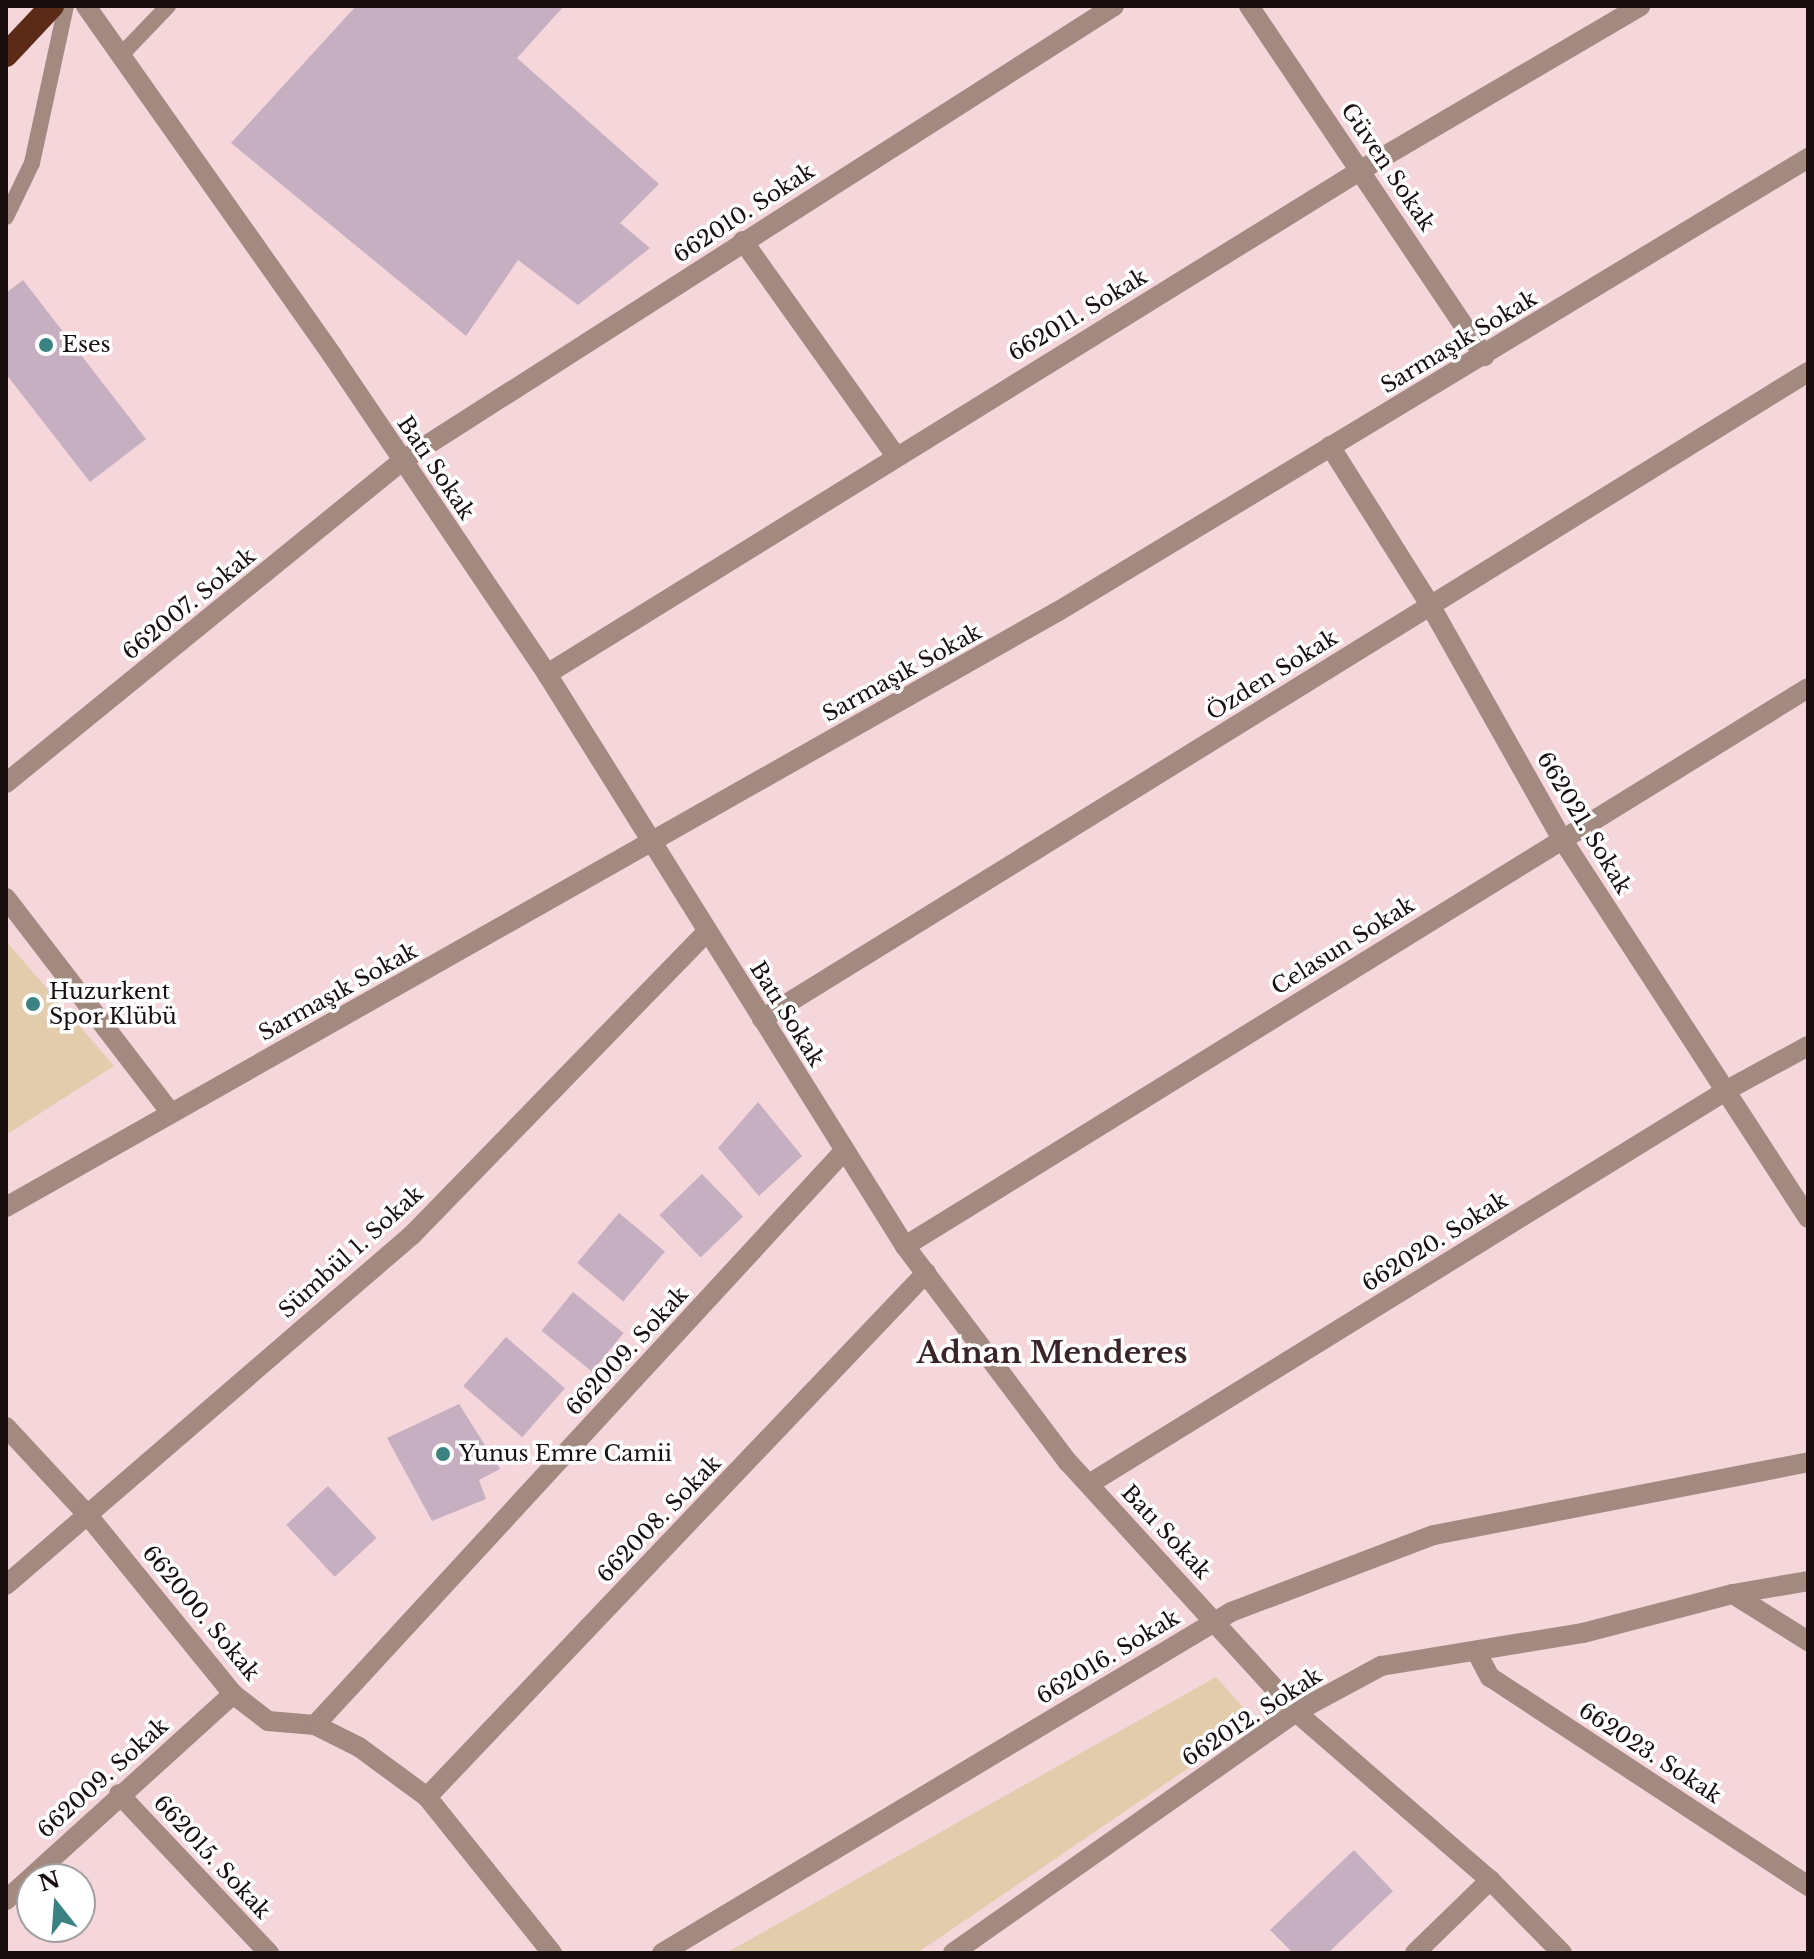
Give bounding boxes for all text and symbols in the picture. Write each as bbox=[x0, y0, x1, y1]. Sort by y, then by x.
street label: Güven Sokak bbox=[1335, 98, 1441, 236]
street label: 662010. Sokak bbox=[669, 158, 819, 268]
street label: 662011. Sokak bbox=[1004, 263, 1152, 367]
street label: Sarmaşık Sokak bbox=[1376, 285, 1542, 399]
place label: Eses bbox=[62, 332, 111, 358]
marker: Eses bbox=[37, 336, 55, 354]
street label: Batı Sokak bbox=[392, 411, 480, 525]
street label: 662007. Sokak bbox=[117, 542, 261, 666]
street label: Sarmaşık Sokak bbox=[818, 618, 986, 728]
street label: Özden Sokak bbox=[1202, 624, 1342, 726]
street label: 662021. Sokak bbox=[1531, 747, 1637, 899]
street label: Celasun Sokak bbox=[1267, 891, 1419, 1001]
street label: Sarmaşık Sokak bbox=[254, 937, 422, 1047]
street label: Batı Sokak bbox=[744, 957, 830, 1071]
place label: Huzurkent Spor Klübü bbox=[49, 978, 177, 1030]
marker: Huzurkent Spor Klübü bbox=[24, 995, 42, 1013]
street label: Sümbül 1. Sokak bbox=[273, 1180, 429, 1324]
street label: 662020. Sokak bbox=[1357, 1187, 1513, 1297]
street label: 662009. Sokak bbox=[560, 1281, 694, 1421]
district label: Adnan Menderes bbox=[916, 1335, 1188, 1371]
place label: Yunus Emre Camii bbox=[459, 1441, 672, 1467]
marker: Yunus Emre Camii bbox=[434, 1445, 452, 1463]
street label: 662008. Sokak bbox=[592, 1450, 726, 1588]
street label: Batı Sokak bbox=[1116, 1479, 1216, 1585]
street label: 662000. Sokak bbox=[137, 1540, 265, 1686]
street label: 662016. Sokak bbox=[1032, 1604, 1184, 1710]
street label: 662012. Sokak bbox=[1177, 1662, 1327, 1772]
street label: 662023. Sokak bbox=[1574, 1697, 1726, 1809]
street label: 662009. Sokak bbox=[32, 1712, 174, 1844]
street label: 662015. Sokak bbox=[148, 1790, 276, 1924]
north arrow bbox=[16, 1863, 96, 1943]
text: N bbox=[36, 1866, 63, 1897]

